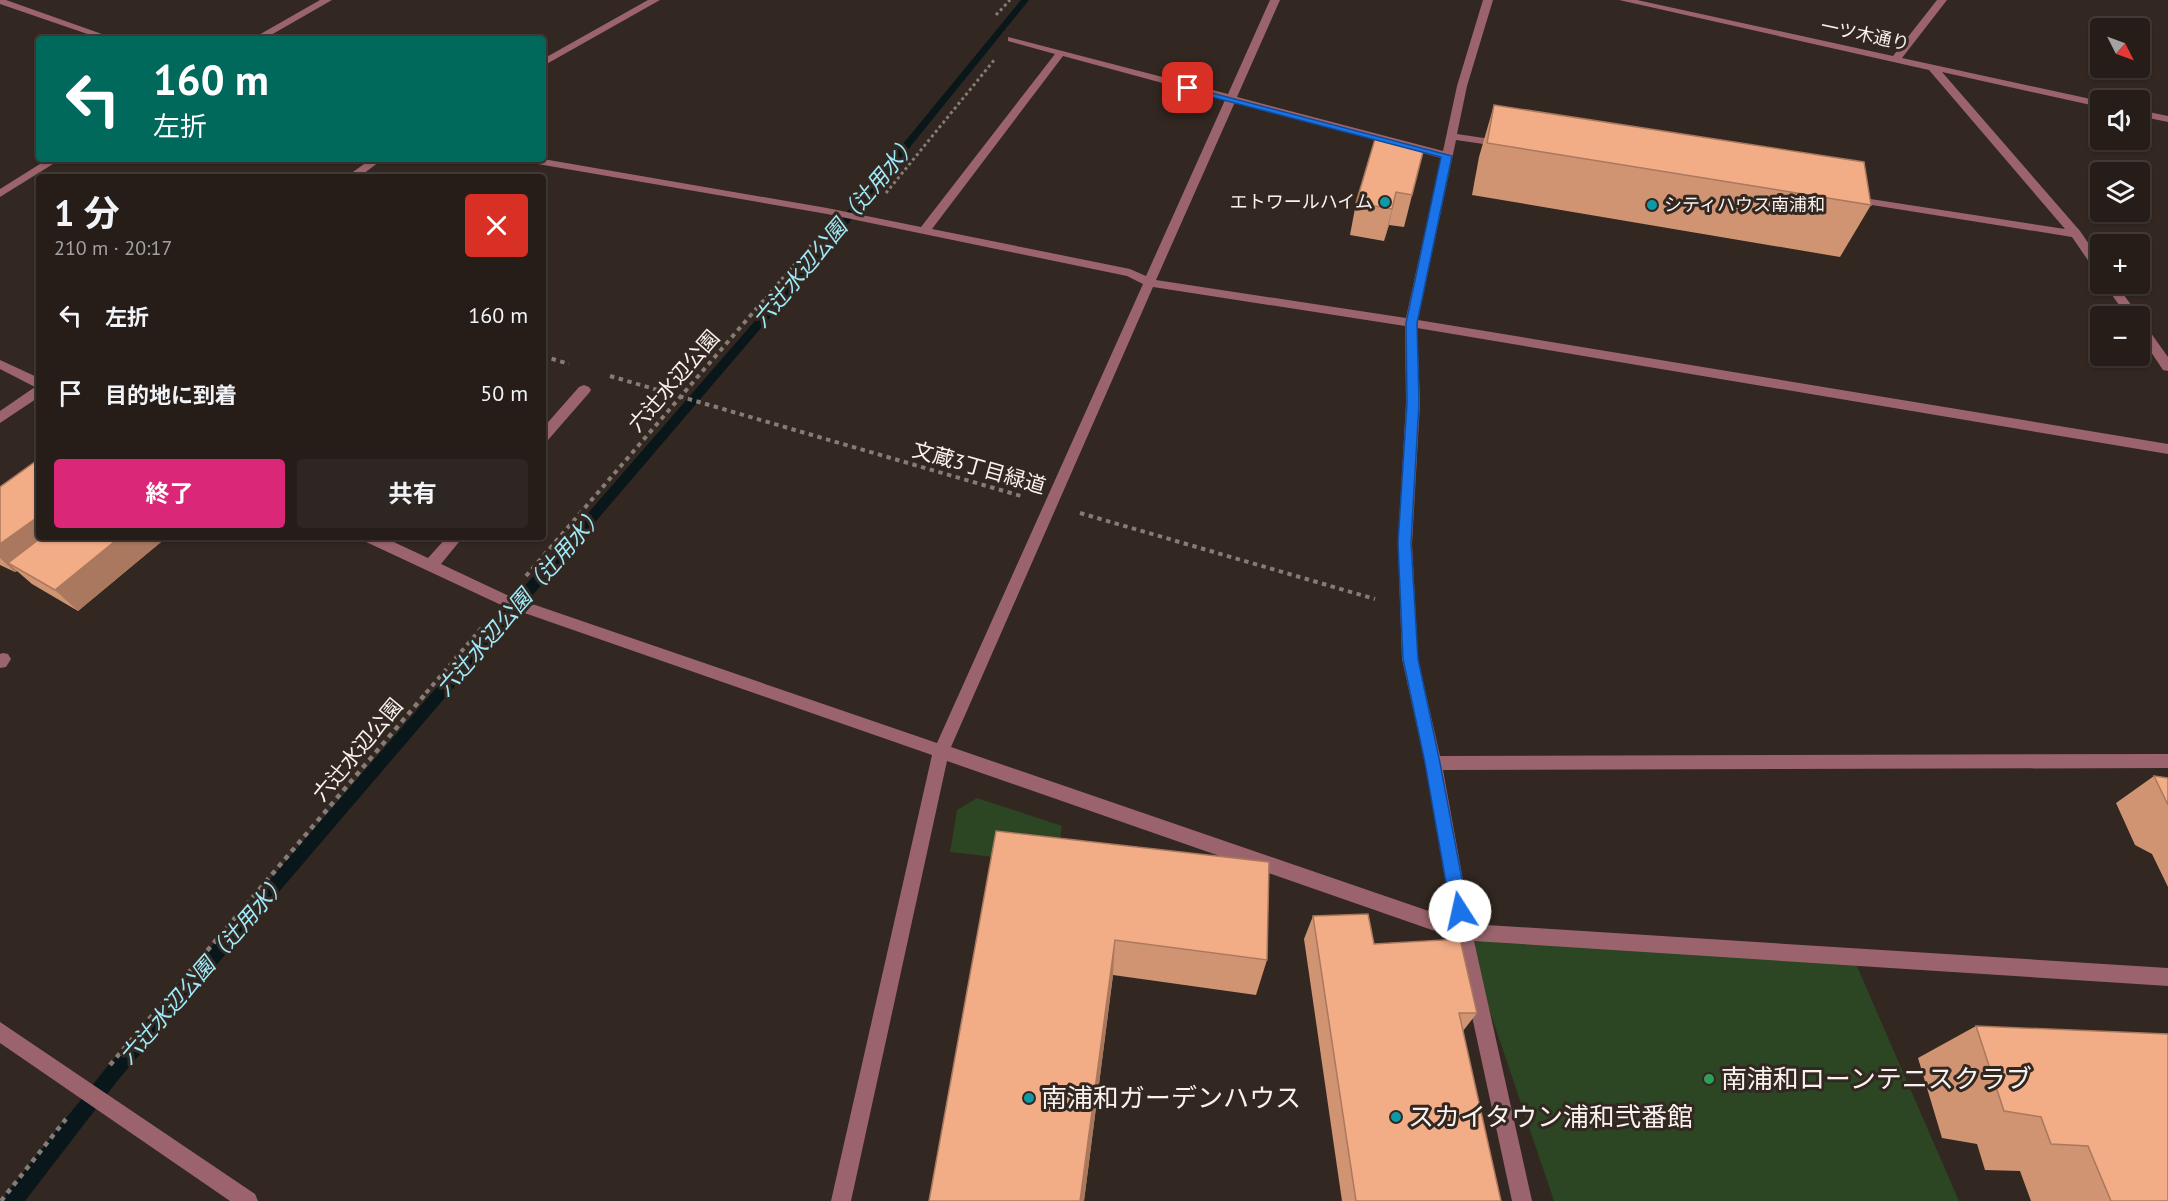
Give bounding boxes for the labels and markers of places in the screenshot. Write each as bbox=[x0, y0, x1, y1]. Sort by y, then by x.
pin bbox=[1162, 62, 1213, 113]
place label: エトワールハイム bbox=[1230, 190, 1373, 213]
place label: シティハウス南浦和 bbox=[1664, 193, 1825, 216]
marker: エトワールハイム bbox=[1378, 195, 1392, 209]
marker: シティハウス南浦和 bbox=[1645, 198, 1659, 212]
place label: 南浦和ローンテニスクラブ bbox=[1721, 1062, 2032, 1095]
marker: 南浦和ローンテニスクラブ bbox=[1702, 1072, 1716, 1086]
place label: 南浦和ガーデンハウス bbox=[1041, 1081, 1301, 1114]
marker: 南浦和ガーデンハウス bbox=[1022, 1091, 1036, 1105]
place label: スカイタウン浦和弐番館 bbox=[1408, 1100, 1693, 1133]
marker: スカイタウン浦和弐番館 bbox=[1389, 1110, 1403, 1124]

